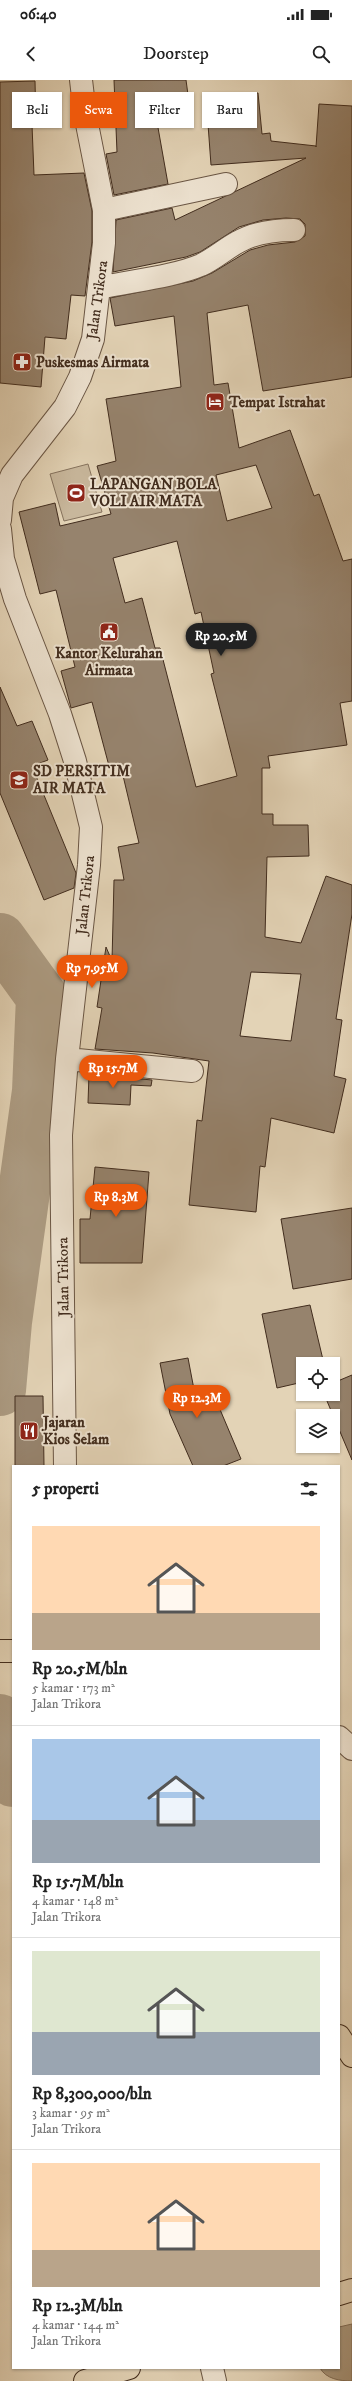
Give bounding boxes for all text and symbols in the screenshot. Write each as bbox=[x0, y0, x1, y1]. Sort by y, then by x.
text: 06:40 bbox=[20, 5, 57, 24]
icon: back bbox=[20, 43, 42, 65]
text: Doorstep bbox=[143, 43, 209, 65]
icon: search bbox=[310, 43, 332, 65]
chip: Beli bbox=[12, 92, 62, 128]
chip: Sewa bbox=[70, 92, 127, 128]
chip: Filter bbox=[135, 92, 194, 128]
chip: Baru bbox=[202, 92, 257, 128]
street label: Jalan Trikora bbox=[82, 259, 113, 343]
pharmacy icon: Puskesmas Airmata bbox=[11, 351, 33, 373]
place label: Puskesmas Airmata bbox=[36, 353, 150, 372]
hotel icon: Tempat Istrahat bbox=[204, 391, 226, 413]
place label: Tempat Istrahat bbox=[228, 393, 325, 412]
place label: LAPANGAN BOLA VOLI AIR MATA bbox=[89, 475, 217, 511]
sports icon: LAPANGAN BOLA VOLI AIR MATA bbox=[65, 482, 87, 504]
public building icon: Kantor Kelurahan Airmata bbox=[98, 621, 120, 643]
pin: Rp 20.5M bbox=[180, 623, 262, 657]
text: Rp 20.5M bbox=[195, 628, 247, 644]
place label: Kantor Kelurahan Airmata bbox=[55, 644, 163, 680]
place label: SD PERSITIM AIR MATA bbox=[32, 762, 130, 798]
school or university icon: SD PERSITIM AIR MATA bbox=[8, 769, 30, 791]
street label: Jalan Trikora bbox=[72, 854, 99, 938]
pin: Rp 7.95M bbox=[51, 955, 133, 989]
text: Rp 7.95M bbox=[66, 960, 118, 976]
pin: Rp 15.7M bbox=[72, 1055, 154, 1089]
text: Rp 15.7M bbox=[88, 1060, 138, 1076]
pin: Rp 8.3M bbox=[79, 1184, 153, 1218]
text: Rp 8.3M bbox=[94, 1189, 138, 1205]
street label: Jalan Trikora bbox=[53, 1236, 74, 1319]
map controls bbox=[296, 1357, 340, 1453]
button: locate bbox=[296, 1357, 340, 1401]
pin: Rp 12.3M bbox=[156, 1385, 238, 1419]
text: Rp 12.3M bbox=[172, 1390, 222, 1406]
button: layers bbox=[296, 1409, 340, 1453]
place label: Jajaran Kios Selam bbox=[41, 1413, 110, 1449]
restaurant icon: Jajaran Kios Selam bbox=[18, 1420, 40, 1442]
text: 5 properti bbox=[32, 1478, 99, 1500]
icon: filters bbox=[298, 1478, 320, 1500]
icon: home bbox=[140, 1552, 212, 1624]
text: Rp 20.5M/bln bbox=[32, 1658, 127, 1680]
text: 5 kamar · 173 m² bbox=[32, 1680, 115, 1696]
text: Jalan Trikora bbox=[32, 1696, 101, 1712]
icon: home bbox=[140, 1765, 212, 1837]
text: Rp 15.7M/bln bbox=[32, 1871, 124, 1893]
text: 4 kamar · 148 m² bbox=[32, 1893, 118, 1909]
text: Jalan Trikora bbox=[32, 1909, 101, 1925]
icon: home bbox=[140, 1977, 212, 2049]
text: Rp 8,300,000/bln bbox=[32, 2083, 152, 2105]
text: 3 kamar · 95 m² bbox=[32, 2105, 110, 2121]
text: Jalan Trikora bbox=[32, 2121, 101, 2137]
icon: home bbox=[140, 2189, 212, 2261]
text: Rp 12.3M/bln bbox=[32, 2295, 123, 2317]
text: 4 kamar · 144 m² bbox=[32, 2317, 119, 2333]
text: Jalan Trikora bbox=[32, 2333, 101, 2349]

